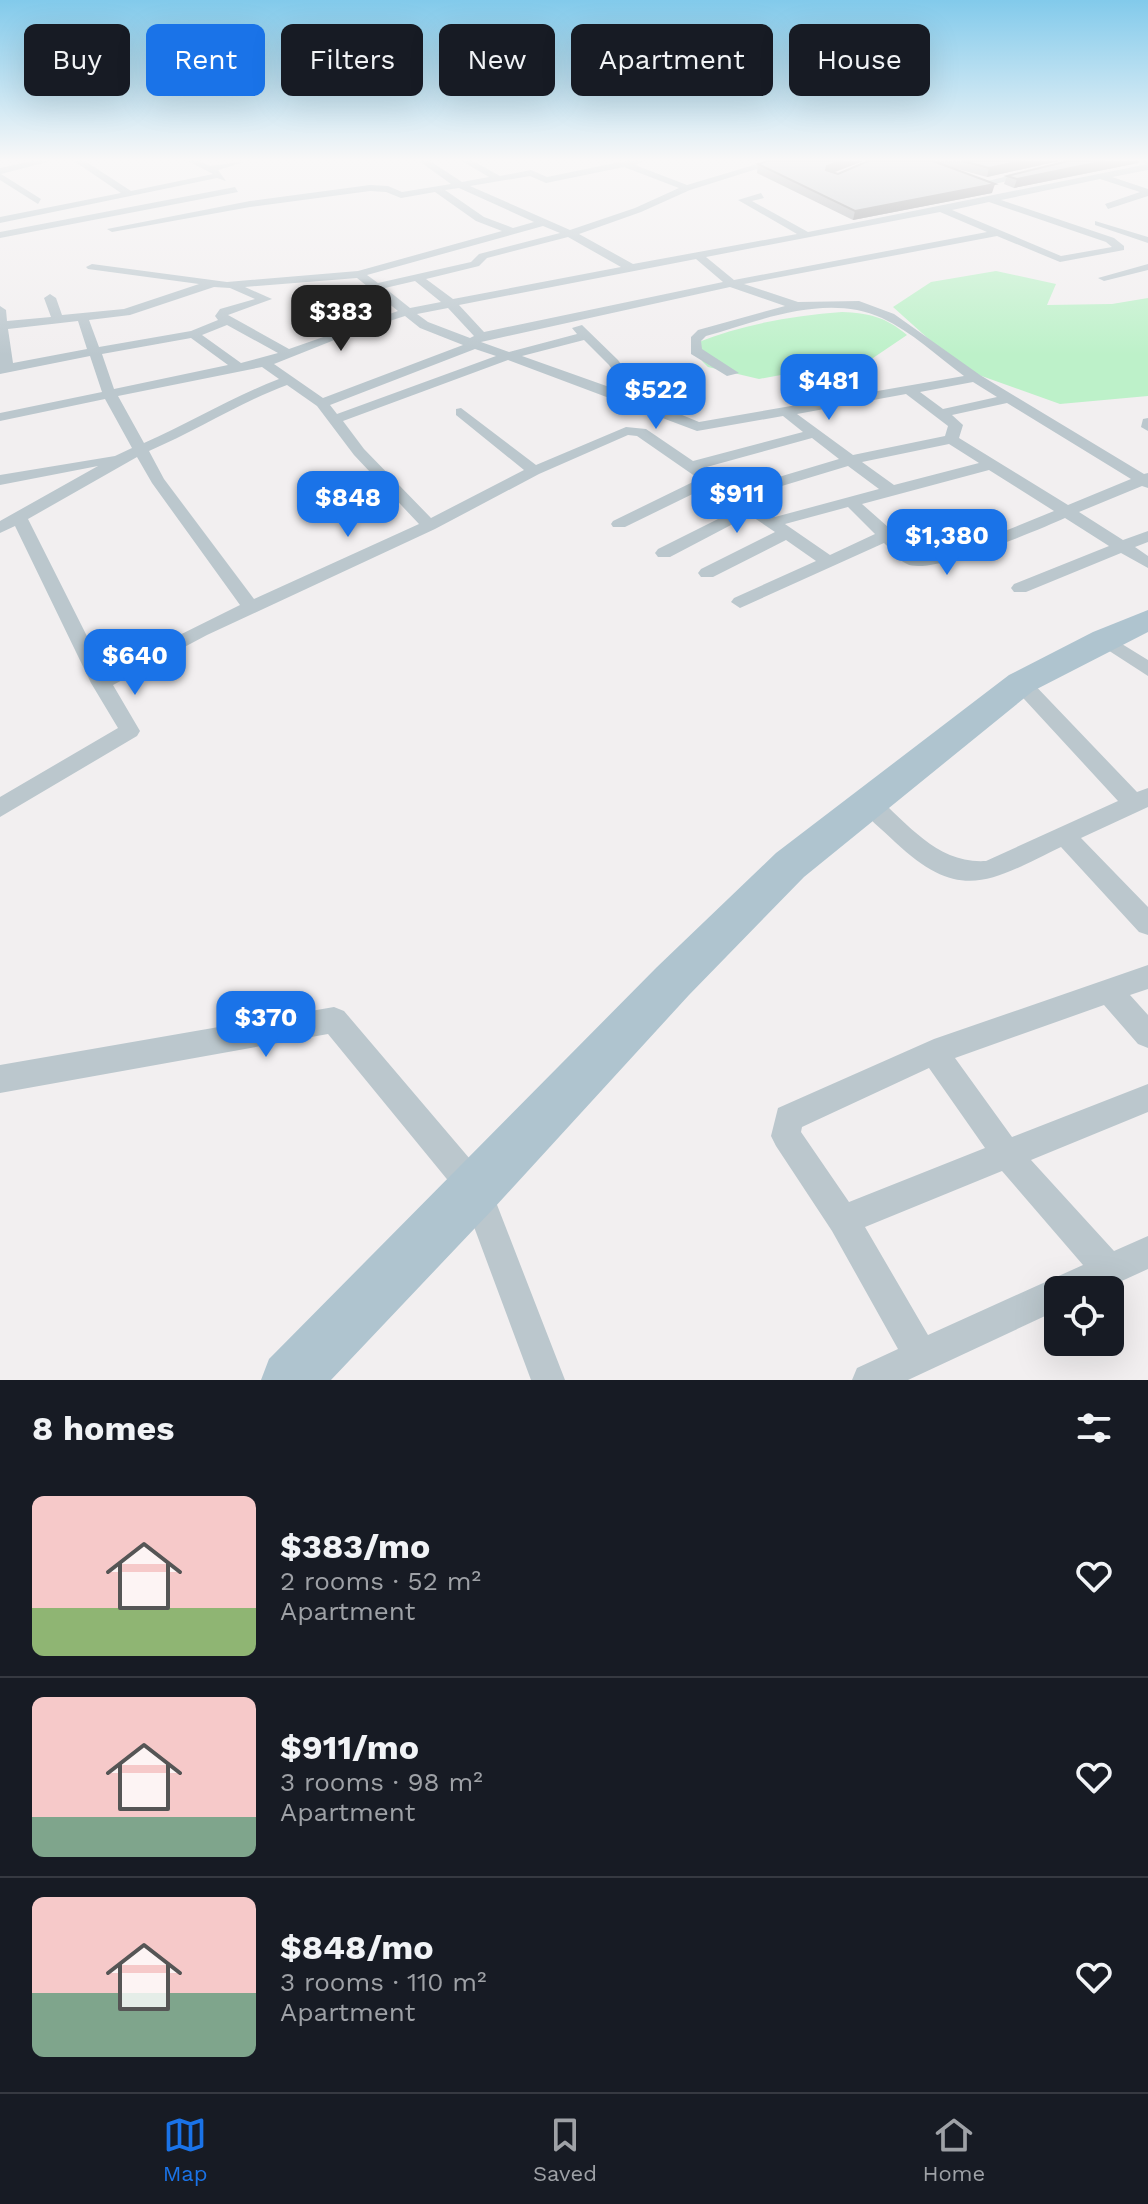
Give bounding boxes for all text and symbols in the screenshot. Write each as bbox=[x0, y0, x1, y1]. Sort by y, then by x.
chip: Buy bbox=[24, 24, 130, 96]
chip: Rent bbox=[146, 24, 265, 96]
chip: Filters bbox=[281, 24, 423, 96]
chip: New bbox=[439, 24, 555, 96]
chip: Apartment bbox=[571, 24, 773, 96]
chip: House bbox=[789, 24, 930, 96]
pin: $383 bbox=[294, 285, 388, 353]
text: $383 bbox=[309, 296, 373, 326]
pin: $481 bbox=[782, 354, 876, 422]
pin: $522 bbox=[609, 363, 703, 431]
text: $481 bbox=[799, 365, 859, 395]
text: $522 bbox=[625, 374, 687, 404]
pin: $911 bbox=[690, 467, 784, 535]
pin: $848 bbox=[301, 471, 395, 539]
text: $911 bbox=[709, 478, 765, 508]
text: $848 bbox=[315, 482, 381, 512]
pin: $1,380 bbox=[882, 509, 1012, 577]
text: $1,380 bbox=[905, 520, 989, 550]
pin: $640 bbox=[88, 629, 182, 697]
text: $640 bbox=[102, 640, 168, 670]
pin: $370 bbox=[219, 991, 313, 1059]
text: $370 bbox=[234, 1002, 298, 1032]
map controls bbox=[1044, 1276, 1124, 1356]
button: locate bbox=[1044, 1276, 1124, 1356]
icon: filters bbox=[1072, 1406, 1116, 1450]
text: 8 homes bbox=[32, 1408, 174, 1448]
text: $383/mo bbox=[280, 1526, 430, 1566]
icon: home bbox=[96, 1528, 192, 1624]
icon: heart bbox=[1072, 1554, 1116, 1598]
text: 2 rooms · 52 m² bbox=[280, 1566, 481, 1596]
text: Apartment bbox=[280, 1596, 416, 1626]
text: $911/mo bbox=[280, 1727, 419, 1767]
icon: home bbox=[96, 1729, 192, 1825]
icon: heart bbox=[1072, 1755, 1116, 1799]
text: 3 rooms · 98 m² bbox=[280, 1767, 483, 1797]
text: Apartment bbox=[280, 1797, 416, 1827]
text: $848/mo bbox=[280, 1927, 434, 1967]
icon: home bbox=[96, 1929, 192, 2025]
icon: heart bbox=[1072, 1955, 1116, 1999]
text: 3 rooms · 110 m² bbox=[280, 1967, 487, 1997]
text: Apartment bbox=[280, 1997, 416, 2027]
tab: Map bbox=[163, 2113, 208, 2186]
tab: Saved bbox=[533, 2113, 597, 2186]
tab: Home bbox=[922, 2113, 985, 2186]

